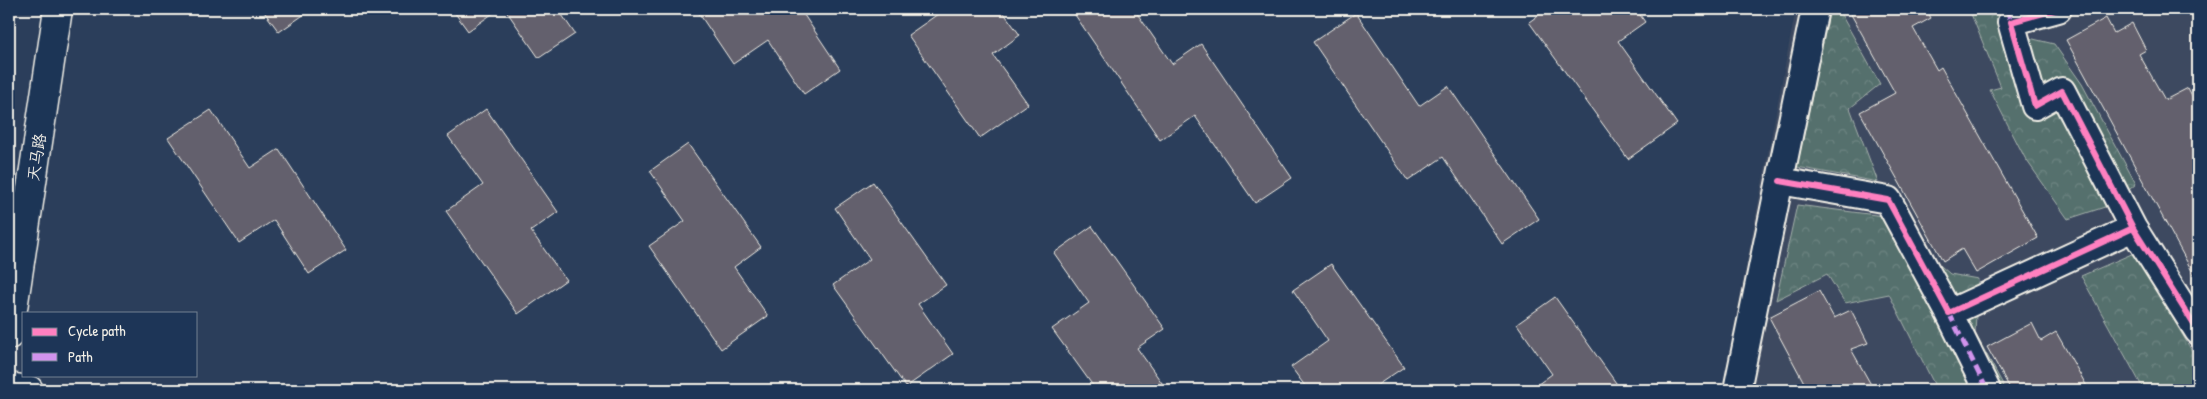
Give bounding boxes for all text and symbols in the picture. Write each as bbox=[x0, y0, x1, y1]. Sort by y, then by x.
street label: 天马路 bbox=[21, 132, 51, 182]
legend bbox=[22, 312, 198, 376]
text: Cycle path bbox=[68, 320, 126, 341]
text: Path bbox=[68, 346, 93, 367]

